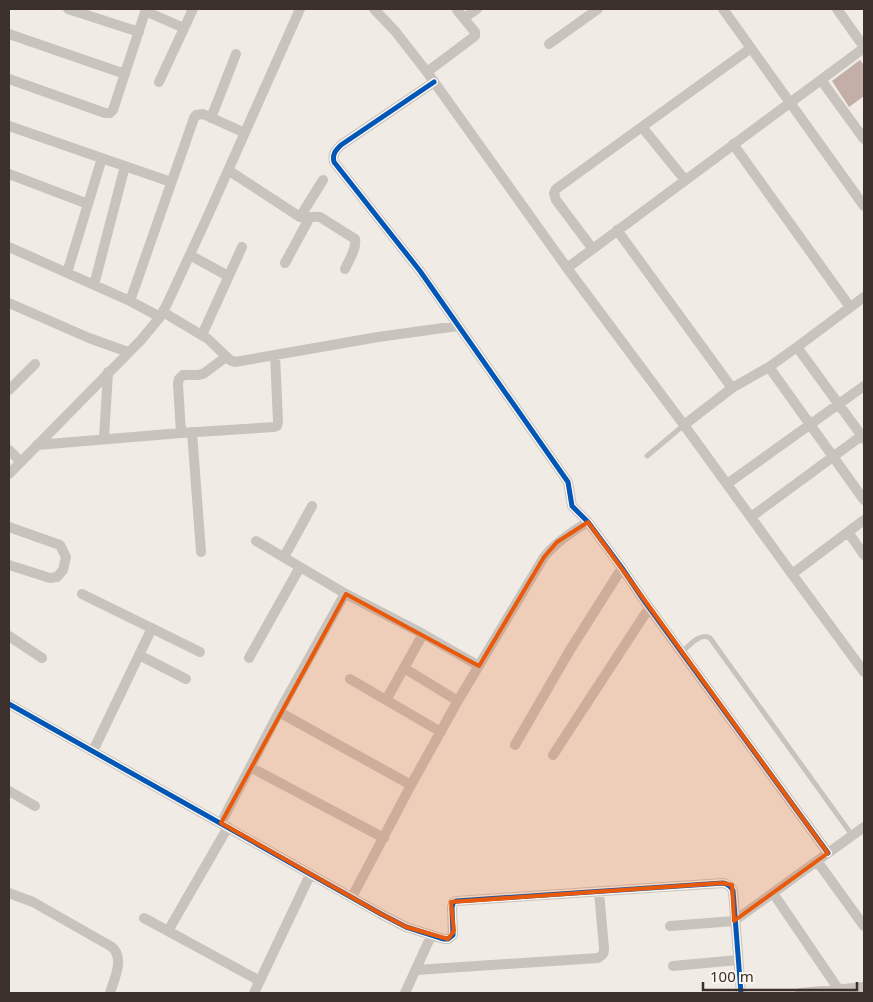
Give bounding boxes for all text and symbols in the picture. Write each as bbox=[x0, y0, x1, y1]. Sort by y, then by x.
scale bar bbox=[703, 960, 857, 992]
text: 100 m bbox=[710, 966, 754, 986]

